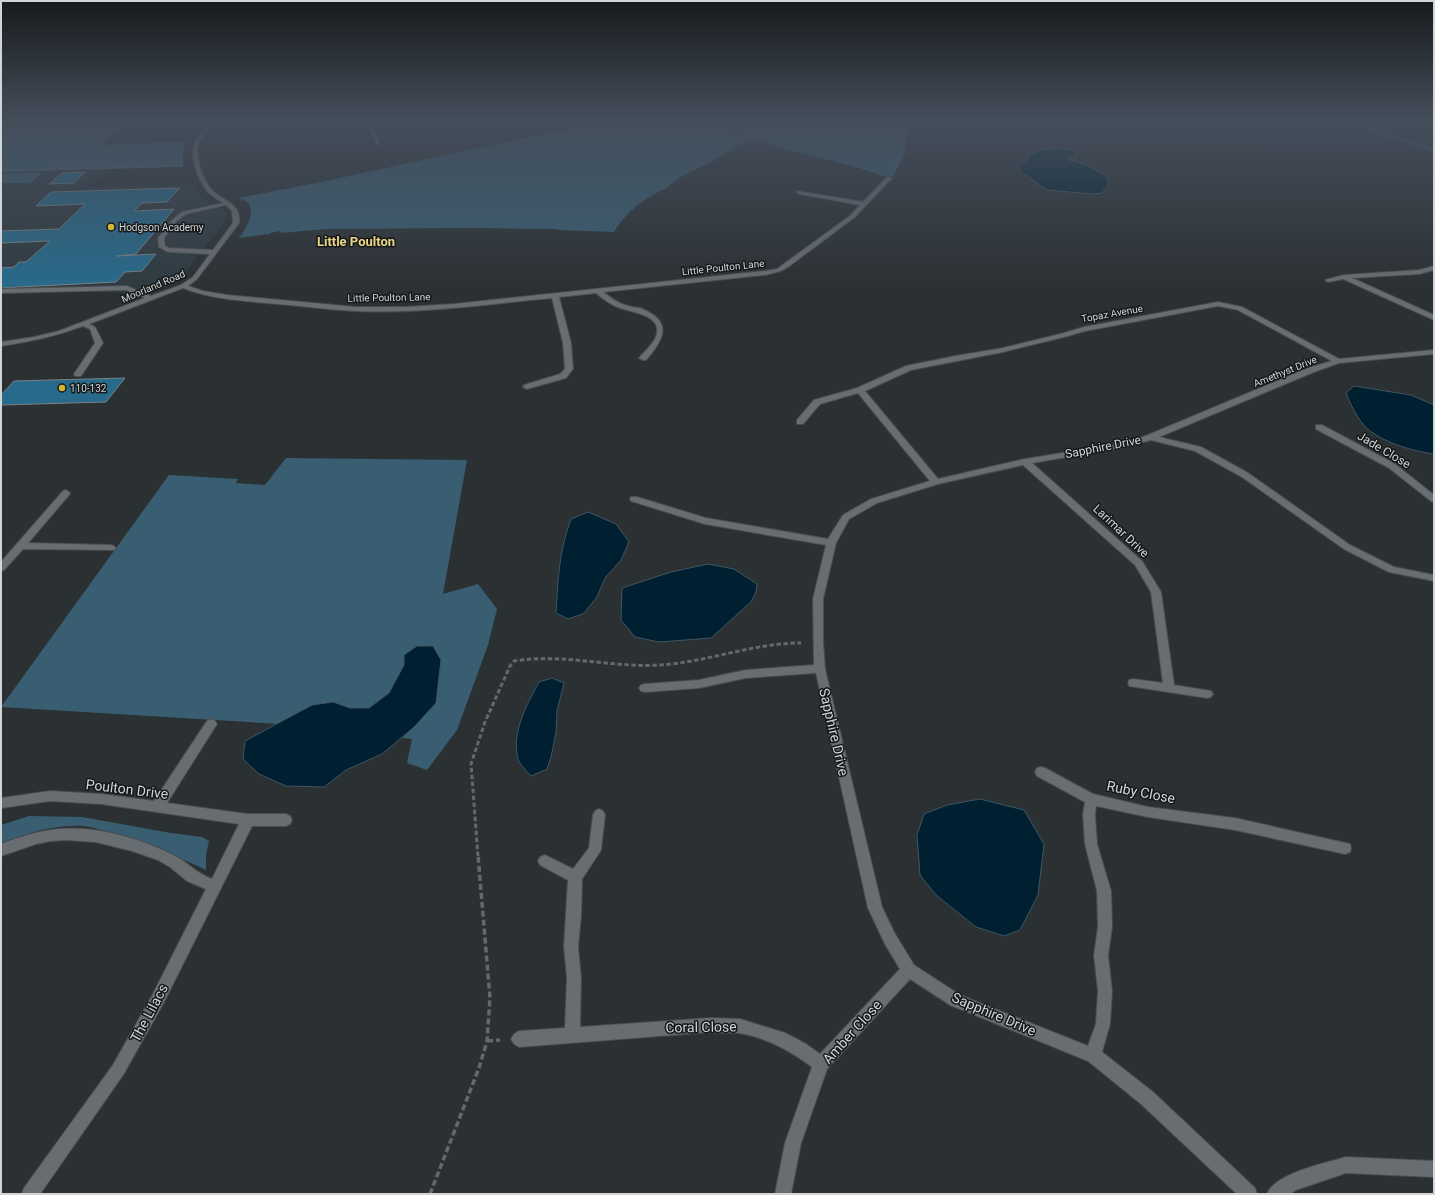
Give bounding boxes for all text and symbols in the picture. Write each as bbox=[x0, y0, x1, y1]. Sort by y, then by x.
marker: Hodgson Academy bbox=[106, 222, 116, 232]
place label: Hodgson Academy bbox=[119, 222, 204, 233]
district label: Little Poulton bbox=[317, 234, 395, 249]
street label: Little Poulton Lane bbox=[681, 258, 765, 277]
street label: Moorland Road bbox=[120, 268, 187, 305]
street label: Little Poulton Lane bbox=[347, 291, 431, 304]
street label: Topaz Avenue bbox=[1080, 303, 1144, 324]
street label: Amethyst Drive bbox=[1252, 354, 1319, 389]
marker: 110-132 bbox=[57, 383, 67, 393]
place label: 110-132 bbox=[70, 383, 107, 394]
street label: Jade Close bbox=[1355, 429, 1413, 471]
street label: Sapphire Drive bbox=[1064, 433, 1142, 461]
street label: Larimar Drive bbox=[1090, 502, 1152, 560]
street label: Sapphire Drive bbox=[816, 686, 852, 778]
street label: Poulton Drive bbox=[85, 776, 169, 802]
street label: Ruby Close bbox=[1105, 778, 1177, 806]
street label: The Lilacs bbox=[127, 981, 171, 1045]
street label: Sapphire Drive bbox=[950, 989, 1038, 1039]
street label: Amber Close bbox=[819, 997, 885, 1067]
street label: Coral Close bbox=[665, 1018, 737, 1036]

